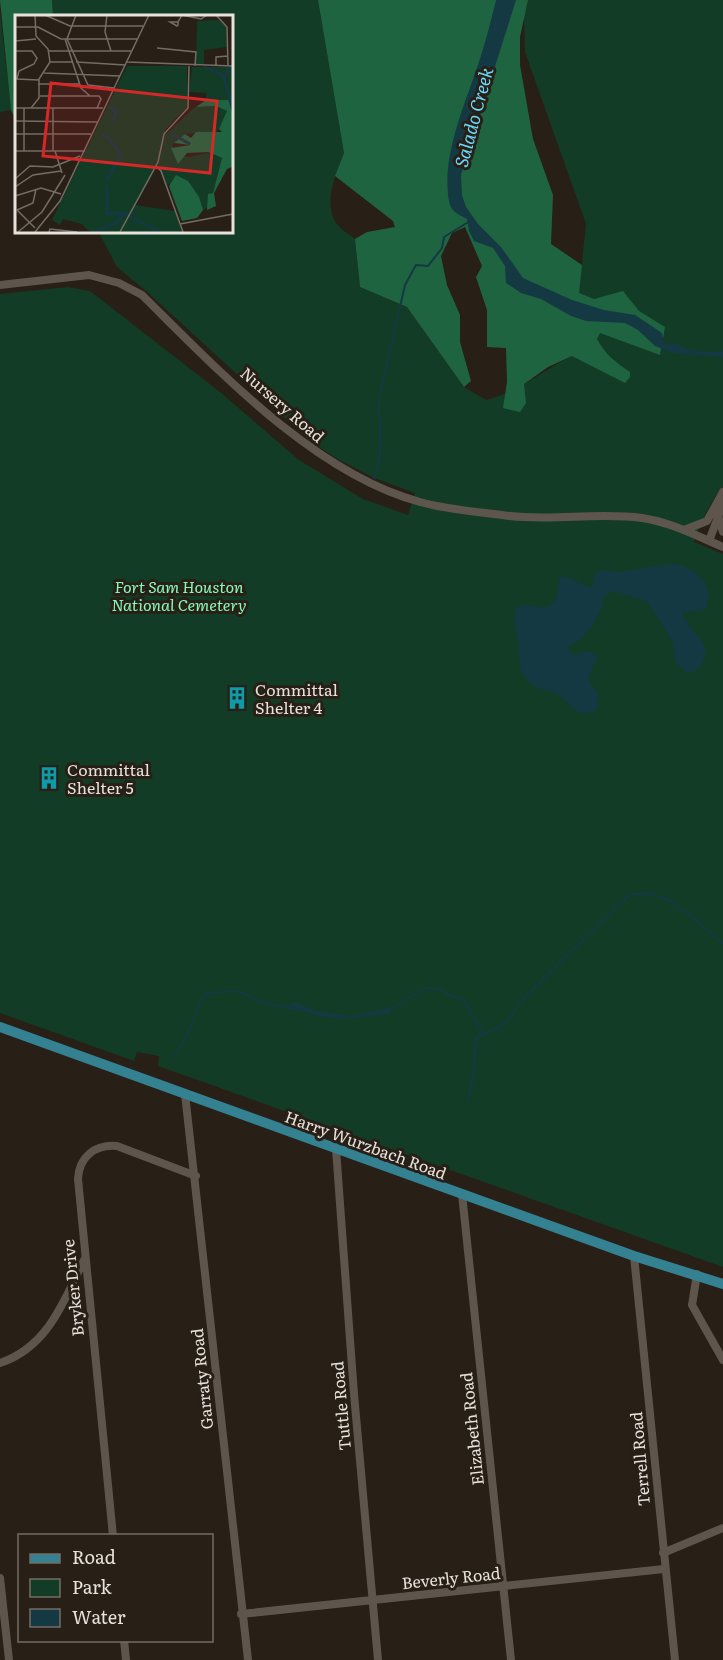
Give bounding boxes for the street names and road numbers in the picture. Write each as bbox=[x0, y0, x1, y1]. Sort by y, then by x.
street label: Nursery Road bbox=[236, 361, 331, 448]
street label: Harry Wurzbach Road bbox=[282, 1104, 450, 1185]
street label: Bryker Drive bbox=[55, 1238, 89, 1338]
street label: Garraty Road bbox=[184, 1327, 218, 1431]
street label: Tuttle Road bbox=[324, 1360, 356, 1452]
street label: Elizabeth Road bbox=[453, 1371, 489, 1487]
street label: Terrell Road bbox=[623, 1411, 655, 1507]
street label: Beverly Road bbox=[400, 1560, 502, 1594]

